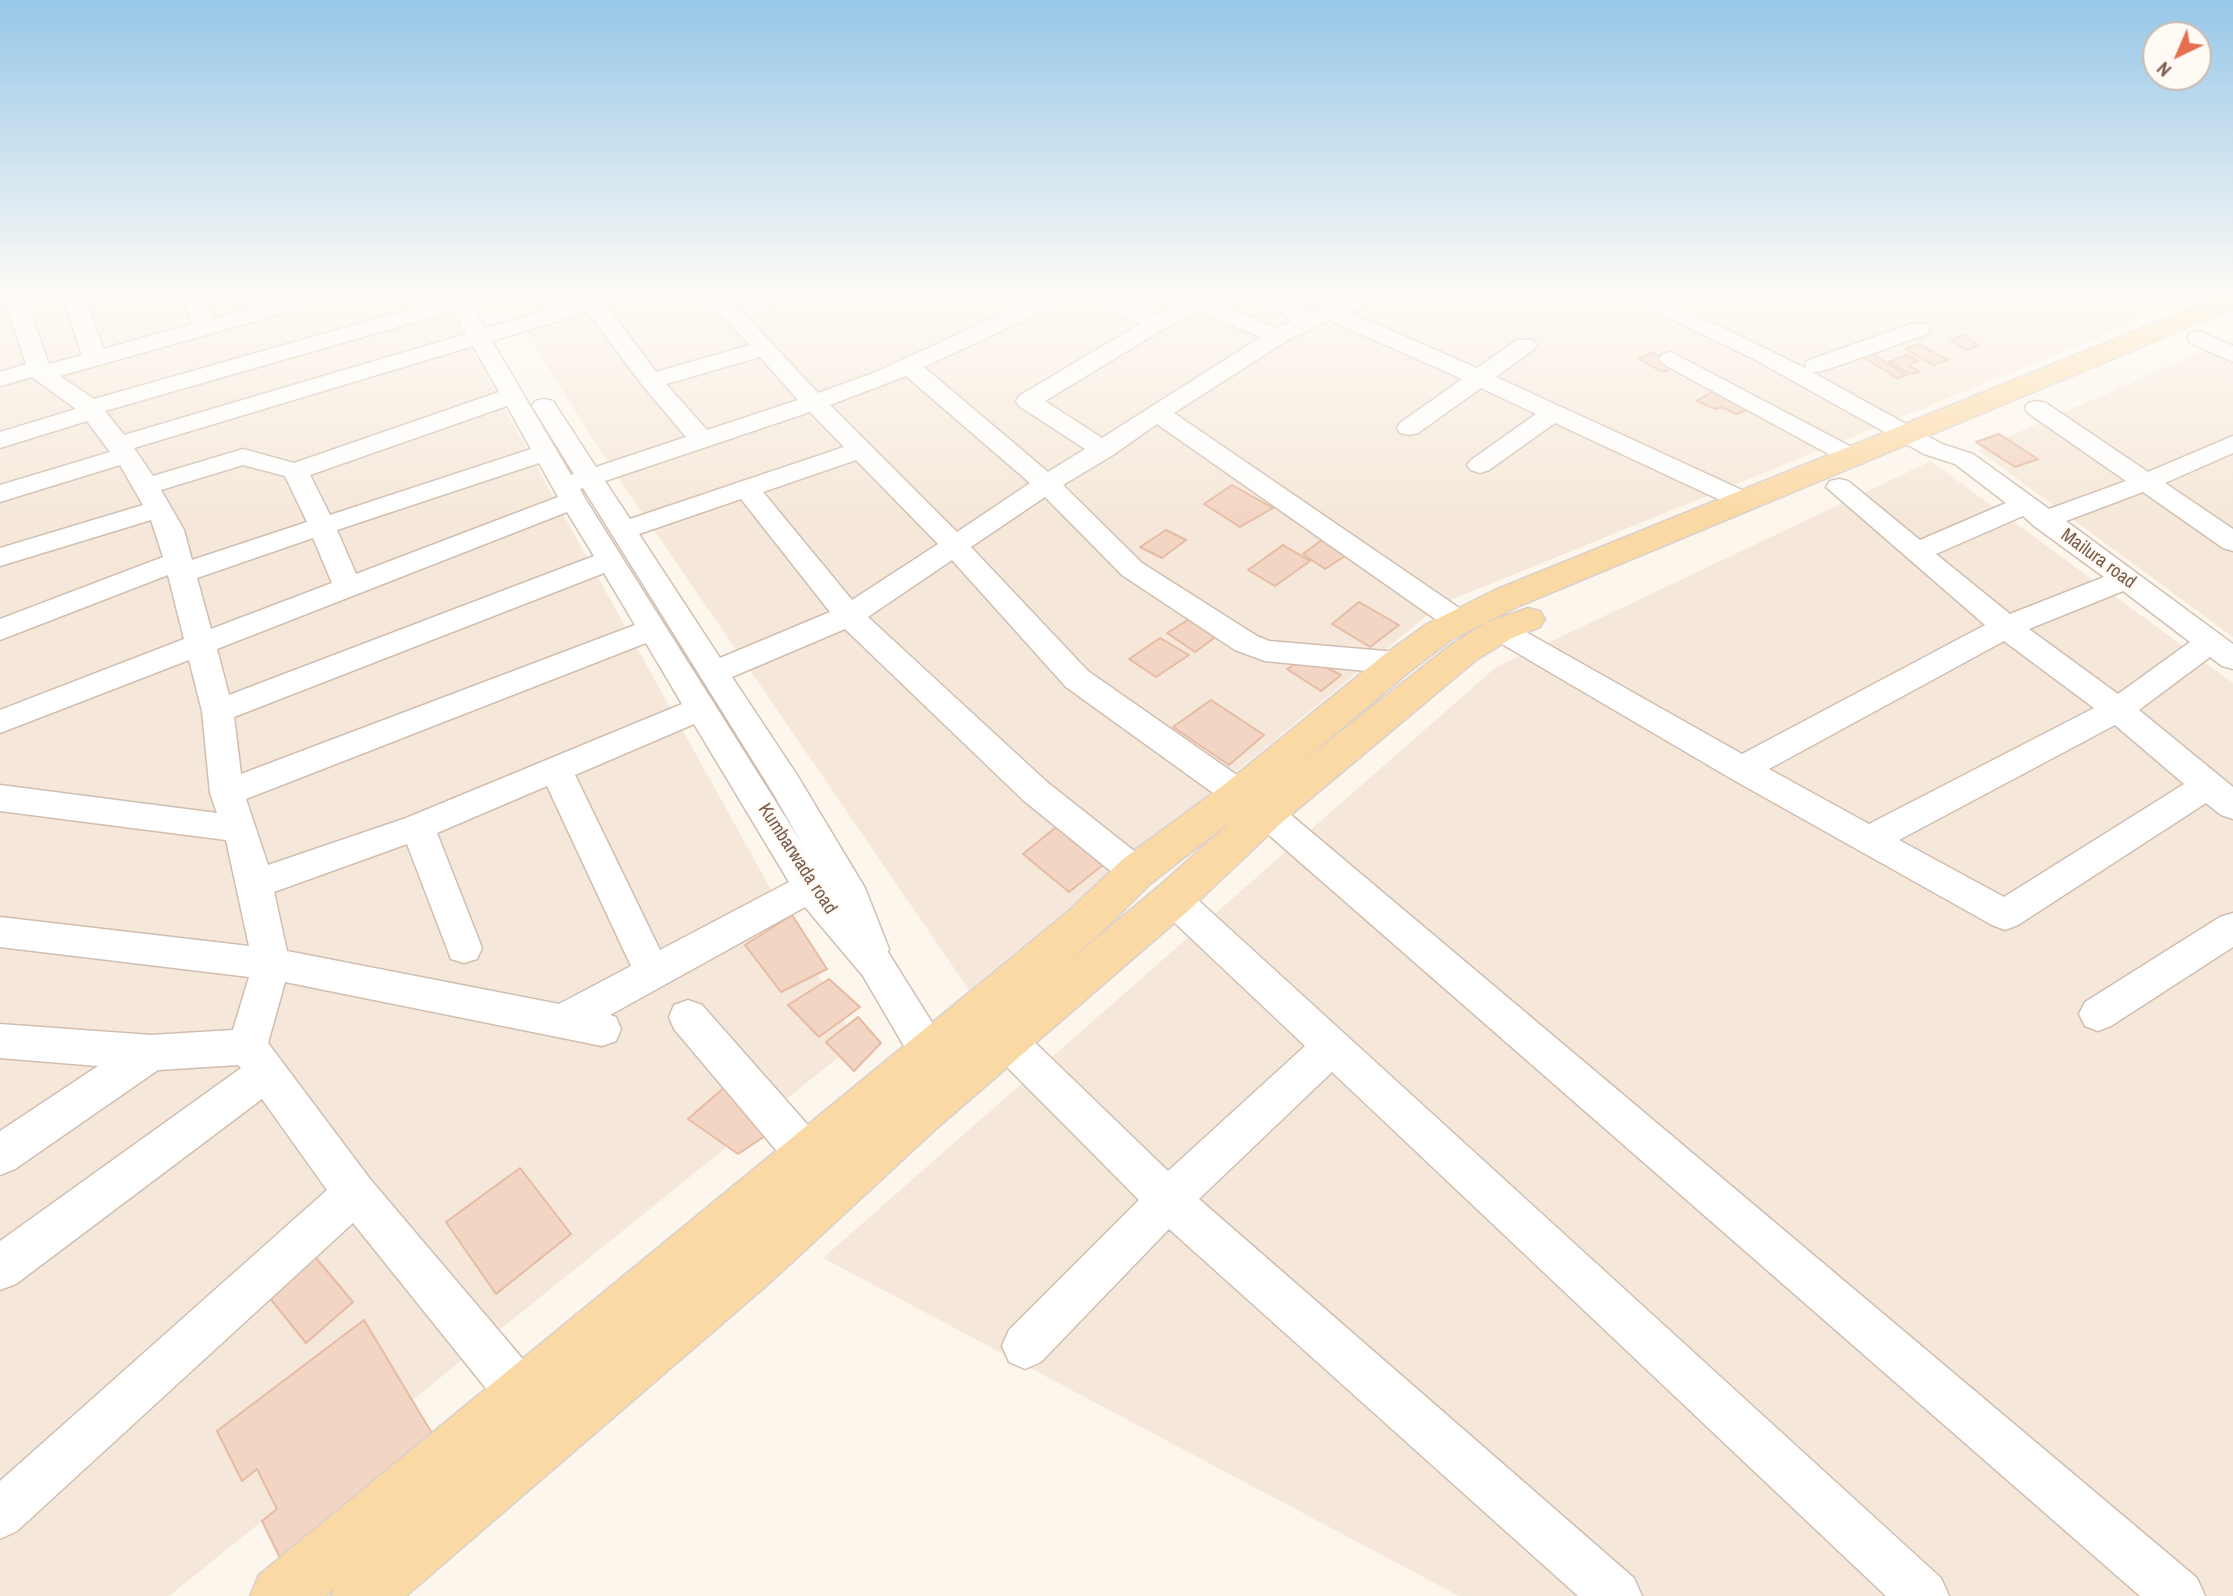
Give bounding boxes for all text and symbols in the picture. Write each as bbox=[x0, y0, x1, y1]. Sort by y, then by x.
north arrow bbox=[2142, 21, 2212, 91]
text: N bbox=[2151, 56, 2177, 83]
street label: Mailura road bbox=[2056, 524, 2140, 594]
street label: Kumbarwada road bbox=[753, 799, 841, 919]

